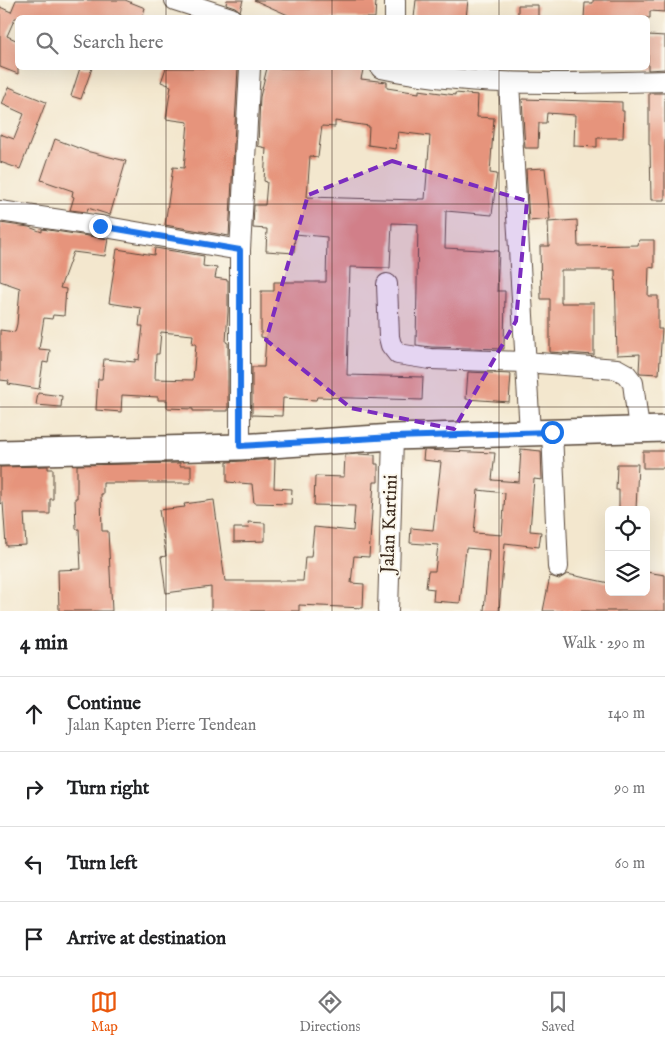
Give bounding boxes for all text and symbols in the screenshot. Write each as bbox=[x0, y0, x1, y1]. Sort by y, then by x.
search box bbox=[15, 15, 650, 70]
icon: search bbox=[33, 29, 61, 57]
text: Search here bbox=[73, 31, 164, 55]
route end bbox=[89, 215, 112, 238]
route start bbox=[541, 421, 564, 444]
street label: Jalan Kartini bbox=[376, 474, 404, 576]
map controls bbox=[605, 506, 650, 596]
button: locate bbox=[605, 506, 650, 551]
button: layers bbox=[605, 551, 650, 596]
text: 4 min bbox=[20, 630, 68, 657]
text: Walk · 290 m bbox=[562, 634, 645, 654]
text: Continue bbox=[67, 692, 141, 716]
icon: ahead bbox=[20, 700, 48, 728]
text: 140 m bbox=[607, 704, 645, 724]
text: Jalan Kapten Pierre Tendean bbox=[67, 716, 256, 736]
icon: right bbox=[20, 775, 48, 803]
text: Turn right bbox=[67, 777, 149, 801]
text: 90 m bbox=[614, 779, 645, 799]
icon: left bbox=[20, 850, 48, 878]
text: Turn left bbox=[67, 852, 138, 876]
text: 60 m bbox=[615, 854, 645, 874]
icon: arrive bbox=[20, 925, 48, 953]
text: Arrive at destination bbox=[67, 927, 226, 951]
tab: Map bbox=[90, 988, 118, 1036]
tab: Directions bbox=[299, 988, 360, 1036]
tab: Saved bbox=[541, 988, 574, 1036]

